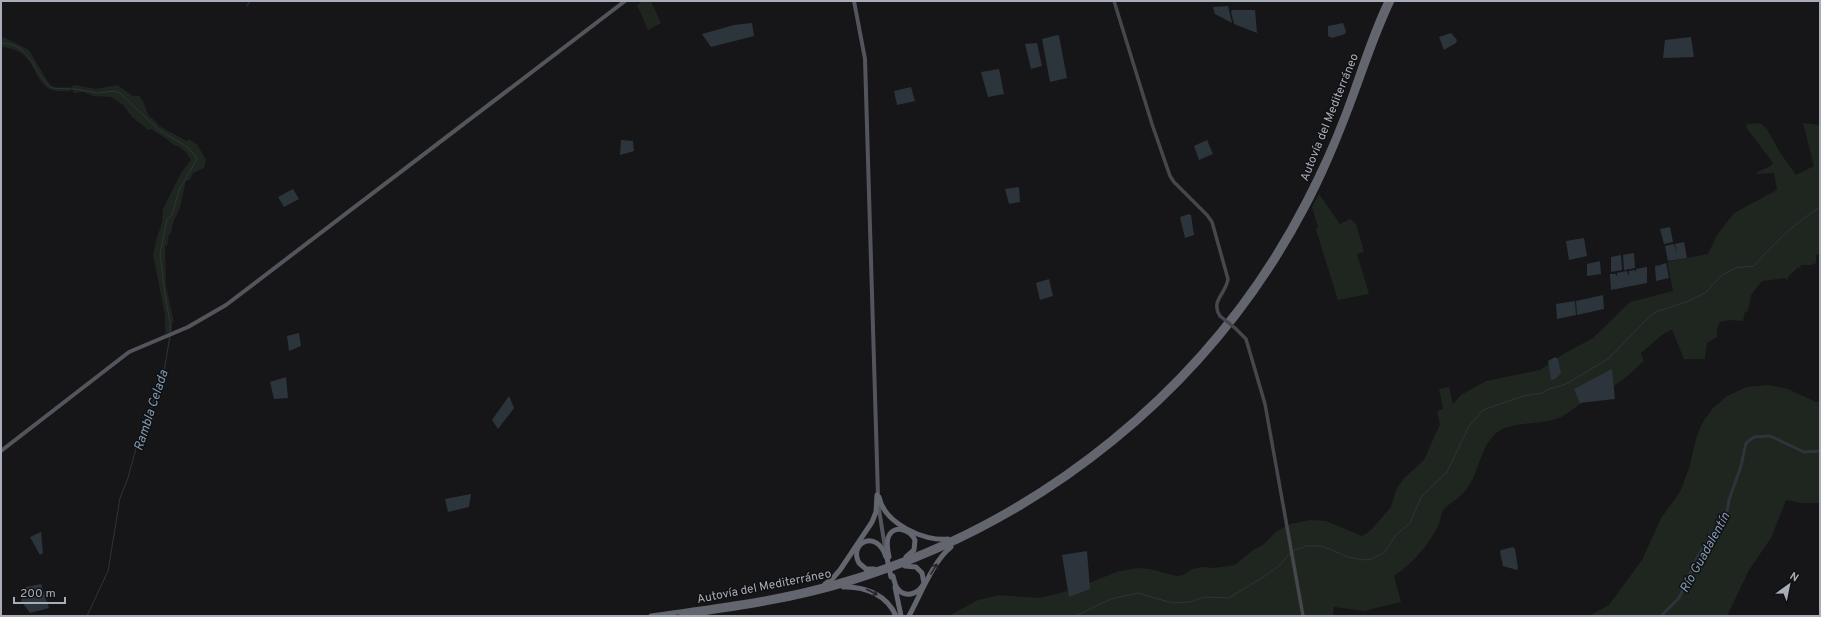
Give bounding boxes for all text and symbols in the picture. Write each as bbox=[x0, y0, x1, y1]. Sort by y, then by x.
street label: Autovía del Mediterráneo bbox=[1297, 51, 1363, 184]
water label: Rambla Celada bbox=[131, 368, 173, 453]
water label: Río Guadalentín bbox=[1677, 510, 1734, 596]
one-way arrow bbox=[930, 564, 938, 575]
north arrow bbox=[1769, 565, 1809, 605]
street label: Autovía del Mediterráneo bbox=[696, 566, 833, 608]
text: N bbox=[1787, 569, 1801, 585]
scale bar bbox=[14, 579, 65, 605]
text: 200 m bbox=[20, 586, 56, 602]
one-way arrow bbox=[866, 589, 878, 597]

